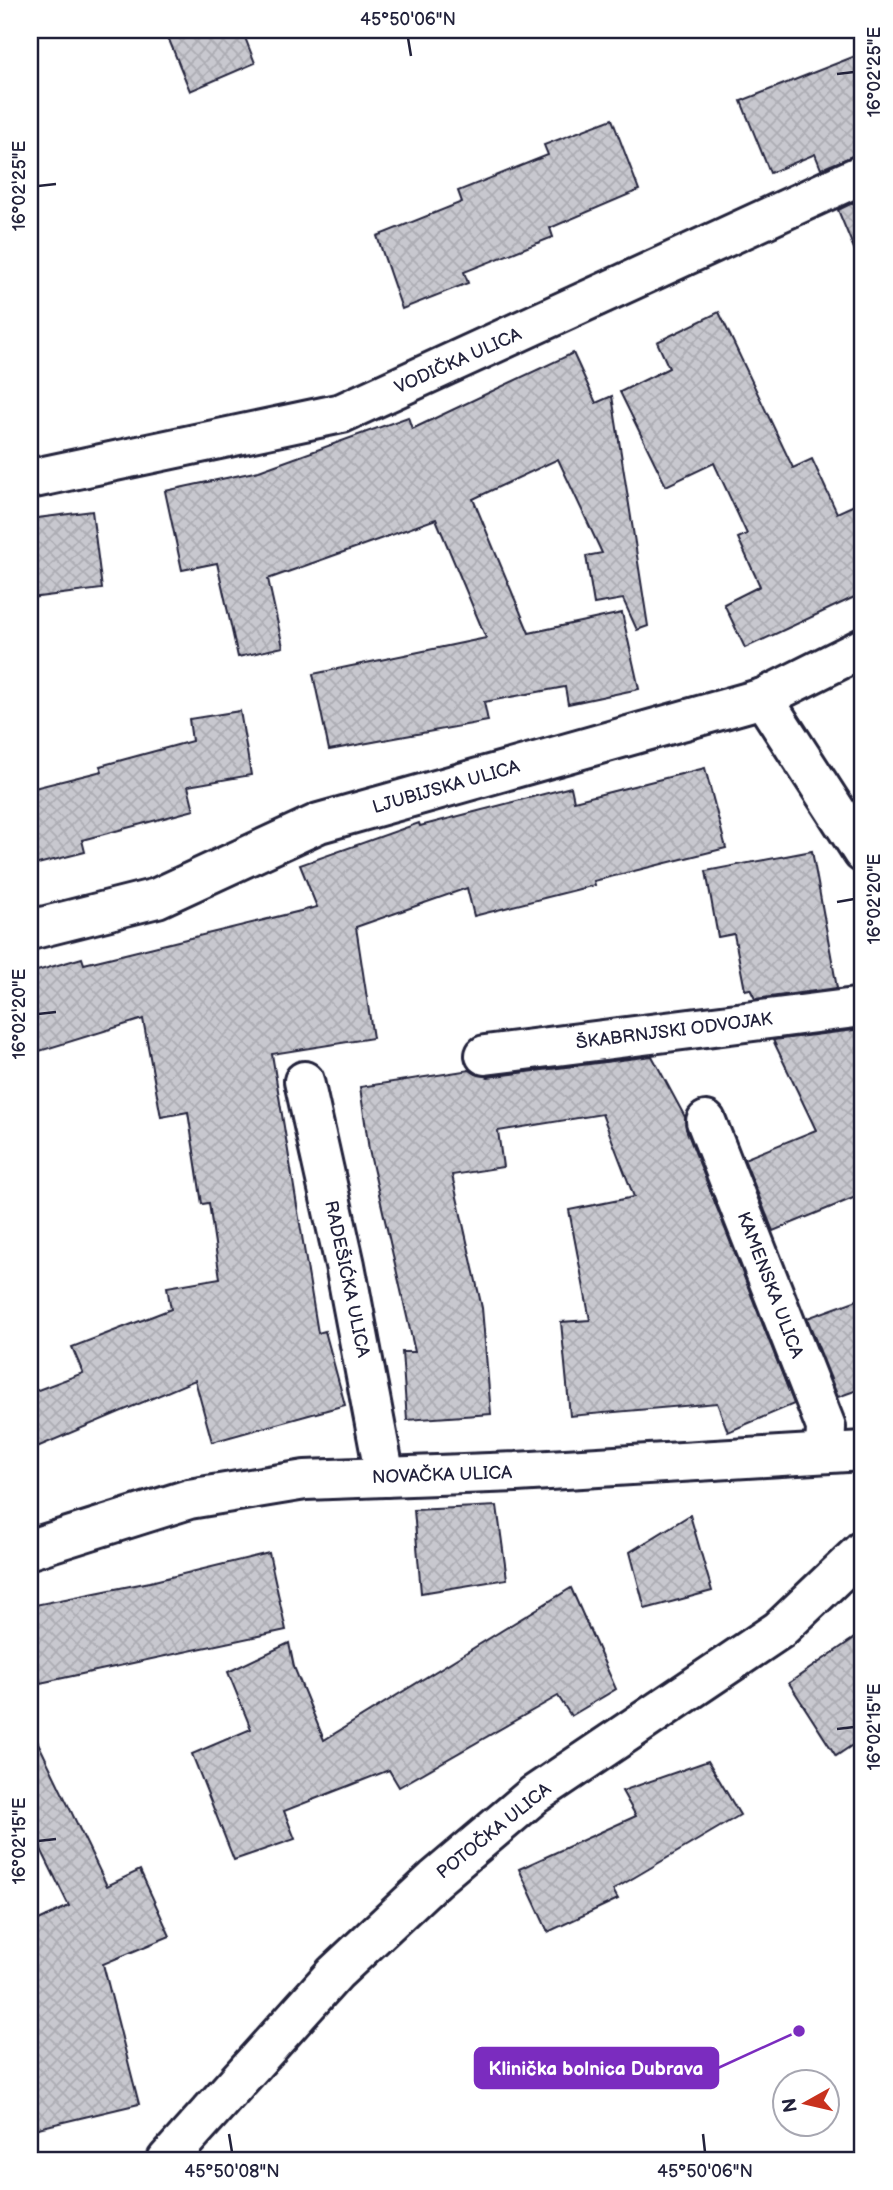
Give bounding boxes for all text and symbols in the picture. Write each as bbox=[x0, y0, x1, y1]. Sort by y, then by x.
text: 45°50'06"N bbox=[360, 9, 456, 30]
text: 16°02'25"E bbox=[864, 27, 885, 117]
text: 16°02'25"E bbox=[9, 141, 30, 231]
street label: VODIČKA ULICA bbox=[391, 322, 524, 398]
street label: LJUBIJSKA ULICA bbox=[370, 756, 522, 818]
text: 16°02'20"E bbox=[864, 853, 885, 944]
text: 16°02'20"E bbox=[9, 968, 30, 1059]
street label: ŠKABRNJSKI ODVOJAK bbox=[574, 1007, 774, 1053]
street label: RADEŠIĆKA ULICA bbox=[320, 1198, 376, 1359]
street label: KAMENSKA ULICA bbox=[732, 1209, 808, 1361]
street label: NOVAČKA ULICA bbox=[372, 1460, 512, 1488]
text: 16°02'15"E bbox=[864, 1683, 885, 1771]
street label: POTOČKA ULICA bbox=[432, 1777, 555, 1883]
text: 16°02'15"E bbox=[9, 1797, 30, 1885]
callout: Klinička bolnica Dubrava bbox=[475, 2048, 718, 2088]
text: Klinička bolnica Dubrava bbox=[489, 2058, 703, 2081]
north arrow bbox=[770, 2068, 840, 2138]
text: N bbox=[778, 2096, 803, 2114]
text: 45°50'08"N bbox=[184, 2161, 280, 2182]
text: 45°50'06"N bbox=[657, 2161, 753, 2182]

